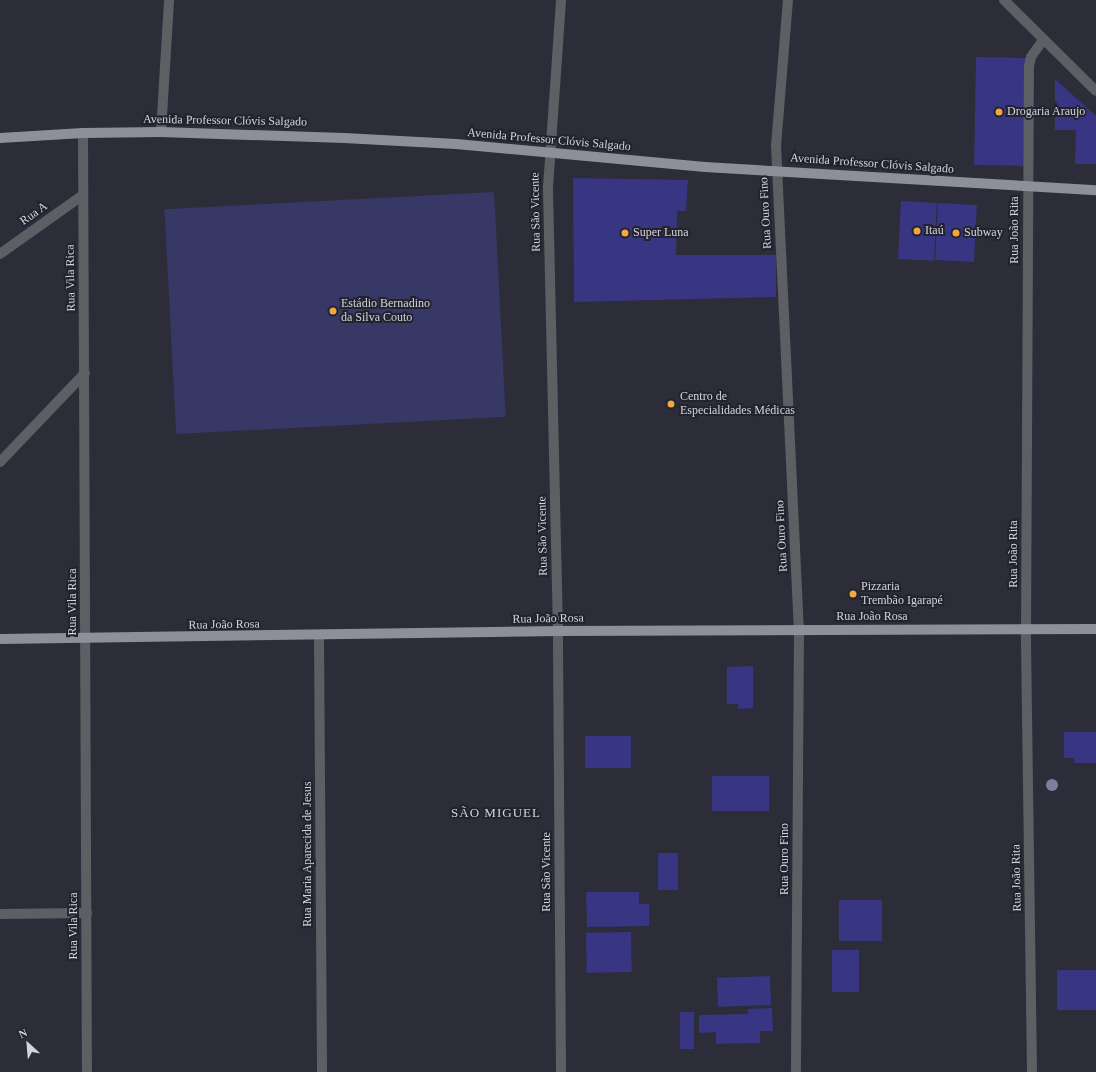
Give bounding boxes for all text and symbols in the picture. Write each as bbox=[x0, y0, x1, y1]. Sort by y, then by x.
place label: Drogaria Araujo bbox=[1007, 105, 1086, 119]
marker: Drogaria Araujo bbox=[994, 107, 1004, 117]
street label: Avenida Professor Clóvis Salgado bbox=[143, 112, 307, 130]
street label: Avenida Professor Clóvis Salgado bbox=[467, 126, 631, 154]
street label: Avenida Professor Clóvis Salgado bbox=[790, 151, 954, 177]
street label: Rua São Vicente bbox=[528, 172, 544, 252]
street label: Rua Ouro Fino bbox=[757, 177, 775, 249]
street label: Rua João Rita bbox=[1008, 196, 1022, 264]
street label: Rua A bbox=[17, 199, 51, 229]
place label: Itaú bbox=[925, 224, 944, 238]
place label: Super Luna bbox=[633, 226, 689, 240]
marker: Itaú bbox=[912, 226, 922, 236]
place label: Subway bbox=[964, 226, 1003, 240]
marker: Super Luna bbox=[620, 228, 630, 238]
marker: Subway bbox=[951, 228, 961, 238]
street label: Rua Vila Rica bbox=[63, 244, 79, 312]
place label: Estádio Bernadino da Silva Couto bbox=[341, 297, 430, 325]
marker: Estádio Bernadino da Silva Couto bbox=[328, 306, 338, 316]
place label: Centro de Especialidades Médicas bbox=[680, 390, 795, 418]
marker: Centro de Especialidades Médicas bbox=[665, 398, 677, 410]
street label: Rua São Vicente bbox=[535, 496, 551, 576]
street label: Rua Ouro Fino bbox=[773, 500, 791, 572]
street label: Rua João Rita bbox=[1007, 520, 1021, 588]
street label: Rua Vila Rica bbox=[66, 568, 80, 636]
place label: Pizzaria Trembão Igarapé bbox=[861, 580, 943, 608]
marker: Pizzaria Trembão Igarapé bbox=[848, 589, 858, 599]
street label: Rua João Rosa bbox=[836, 610, 908, 624]
street label: Rua João Rosa bbox=[512, 611, 584, 627]
street label: Rua João Rosa bbox=[188, 617, 260, 633]
street label: Rua Maria Aparecida de Jesus bbox=[301, 781, 315, 927]
district label: SÃO MIGUEL bbox=[451, 805, 541, 821]
street label: Rua Ouro Fino bbox=[778, 823, 792, 895]
street label: Rua São Vicente bbox=[540, 832, 554, 912]
street label: Rua João Rita bbox=[1009, 844, 1025, 912]
street label: Rua Vila Rica bbox=[67, 892, 81, 960]
north arrow bbox=[8, 1024, 48, 1064]
text: N bbox=[17, 1026, 29, 1040]

